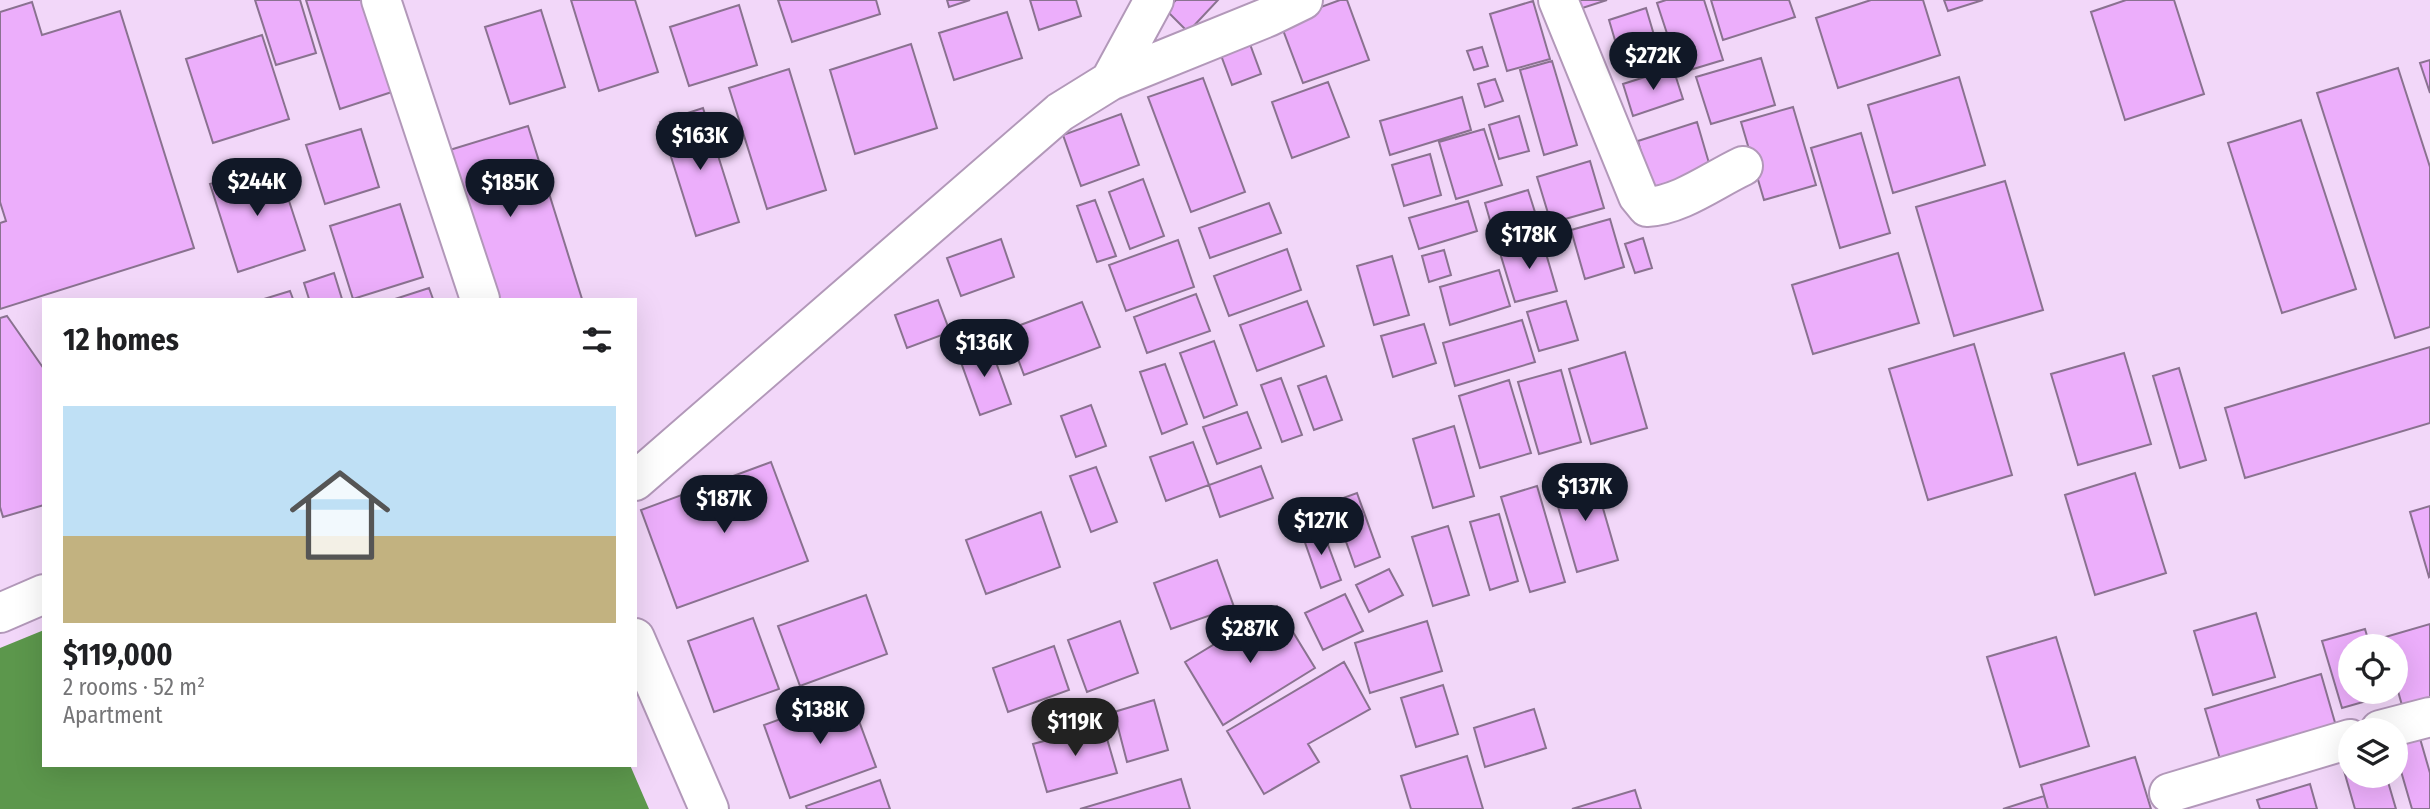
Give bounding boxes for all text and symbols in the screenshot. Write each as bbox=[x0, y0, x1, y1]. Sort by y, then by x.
pin: $272K bbox=[1604, 32, 1702, 92]
text: $272K bbox=[1625, 41, 1681, 69]
pin: $163K bbox=[651, 113, 749, 172]
text: $163K bbox=[672, 121, 728, 149]
pin: $244K bbox=[208, 158, 306, 218]
pin: $185K bbox=[461, 160, 559, 219]
text: $244K bbox=[228, 167, 286, 195]
text: $185K bbox=[481, 168, 539, 196]
pin: $178K bbox=[1480, 212, 1578, 271]
text: $178K bbox=[1501, 220, 1557, 248]
pin: $136K bbox=[935, 320, 1033, 379]
icon: filters bbox=[578, 321, 616, 359]
text: 12 homes bbox=[63, 322, 179, 358]
text: $136K bbox=[956, 328, 1012, 356]
icon: home bbox=[277, 452, 403, 578]
pin: $137K bbox=[1536, 463, 1634, 523]
text: $137K bbox=[1558, 472, 1612, 500]
pin: $187K bbox=[675, 476, 773, 535]
text: $187K bbox=[696, 484, 752, 512]
pin: $127K bbox=[1272, 498, 1370, 557]
text: $127K bbox=[1294, 506, 1348, 534]
pin: $287K bbox=[1201, 606, 1299, 665]
text: $287K bbox=[1222, 614, 1278, 642]
map controls bbox=[2338, 634, 2408, 788]
button: locate bbox=[2338, 634, 2408, 704]
text: $119,000 bbox=[63, 637, 173, 673]
text: 2 rooms · 52 m² bbox=[63, 673, 205, 701]
pin: $138K bbox=[771, 686, 869, 746]
text: $138K bbox=[792, 695, 848, 723]
pin: $119K bbox=[1026, 698, 1124, 758]
text: Apartment bbox=[63, 701, 163, 729]
text: $119K bbox=[1048, 707, 1102, 735]
button: layers bbox=[2338, 718, 2408, 788]

